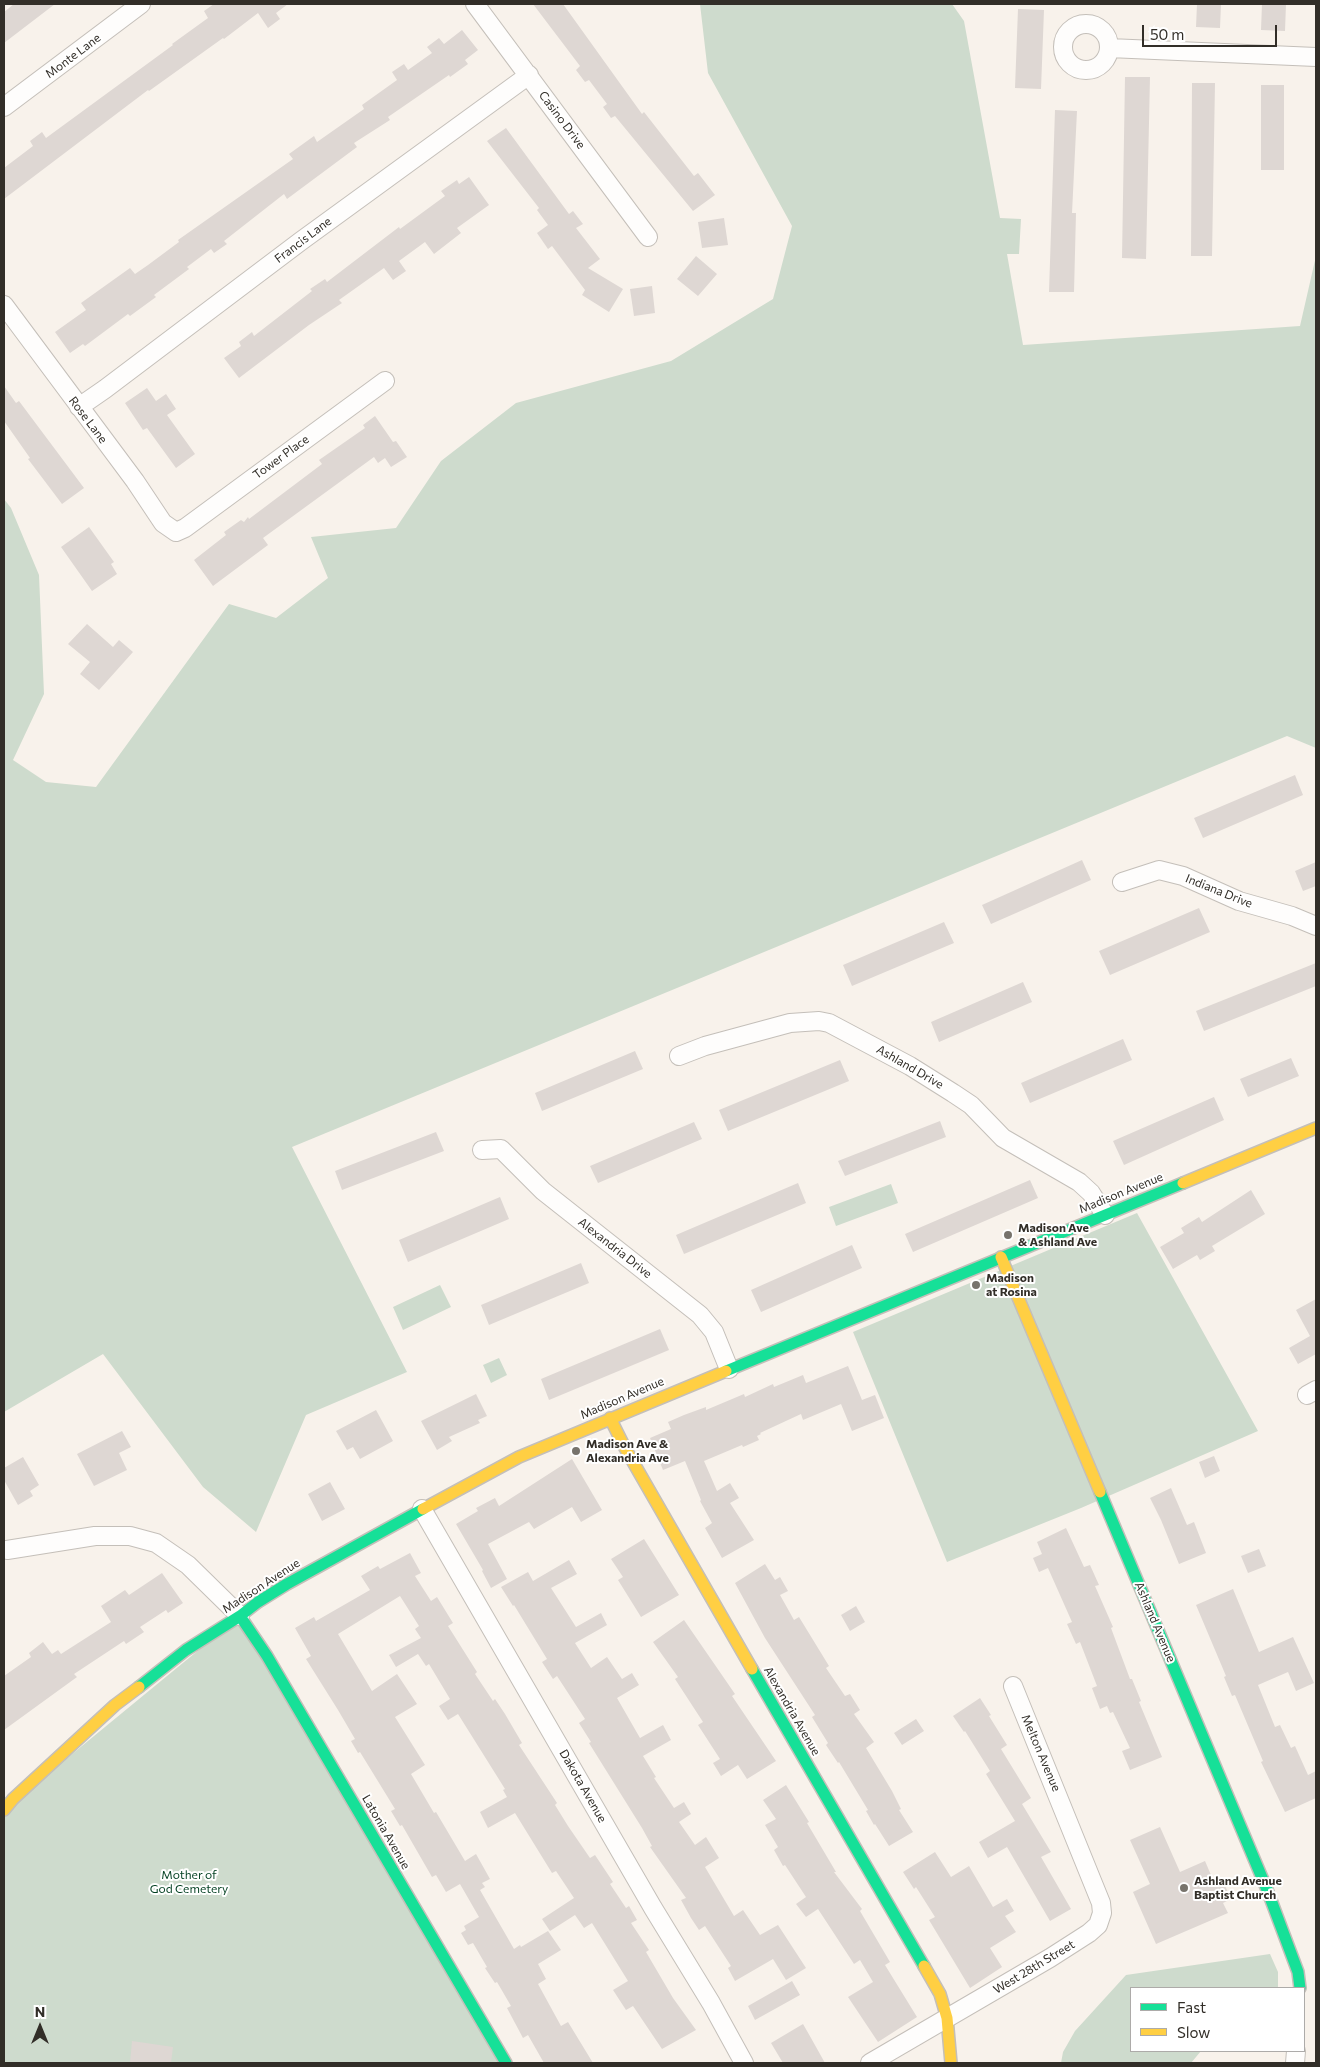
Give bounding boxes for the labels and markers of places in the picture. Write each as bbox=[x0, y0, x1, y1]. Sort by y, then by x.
place label: Madison Ave & Ashland Ave bbox=[1018, 1221, 1097, 1249]
marker: Madison Ave & Ashland Ave bbox=[1002, 1229, 1014, 1241]
place label: Madison at Rosina bbox=[986, 1271, 1037, 1299]
marker: Madison at Rosina bbox=[970, 1279, 982, 1291]
place label: Madison Ave & Alexandria Ave bbox=[586, 1437, 669, 1465]
marker: Madison Ave & Alexandria Ave bbox=[570, 1445, 582, 1457]
place label: Ashland Avenue Baptist Church bbox=[1194, 1874, 1282, 1902]
marker: Ashland Avenue Baptist Church bbox=[1178, 1882, 1190, 1894]

